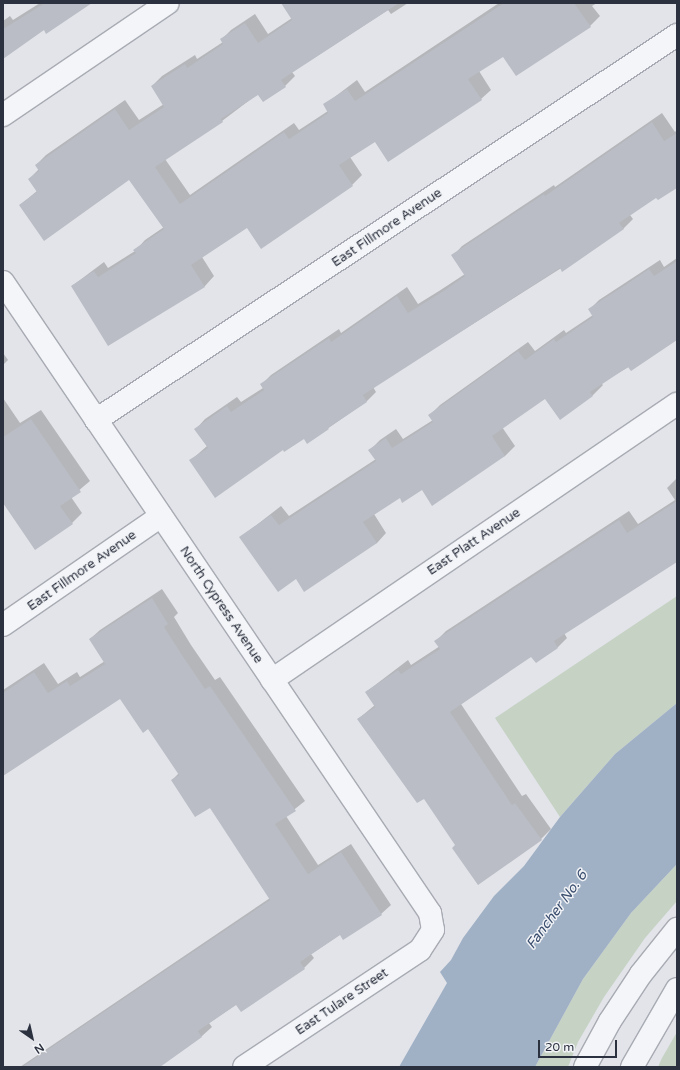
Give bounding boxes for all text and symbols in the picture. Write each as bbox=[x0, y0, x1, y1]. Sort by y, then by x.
street label: East Fillmore Avenue bbox=[329, 185, 445, 271]
street label: East Platt Avenue bbox=[424, 505, 524, 579]
street label: East Fillmore Avenue bbox=[25, 527, 139, 615]
street label: North Cypress Avenue bbox=[176, 544, 266, 666]
water label: Fancher No. 6 bbox=[523, 868, 591, 952]
street label: East Tulare Street bbox=[293, 965, 391, 1039]
north arrow bbox=[12, 1018, 52, 1058]
scale bar bbox=[540, 1032, 619, 1058]
text: 20 m bbox=[545, 1040, 574, 1054]
text: N bbox=[32, 1041, 46, 1056]

